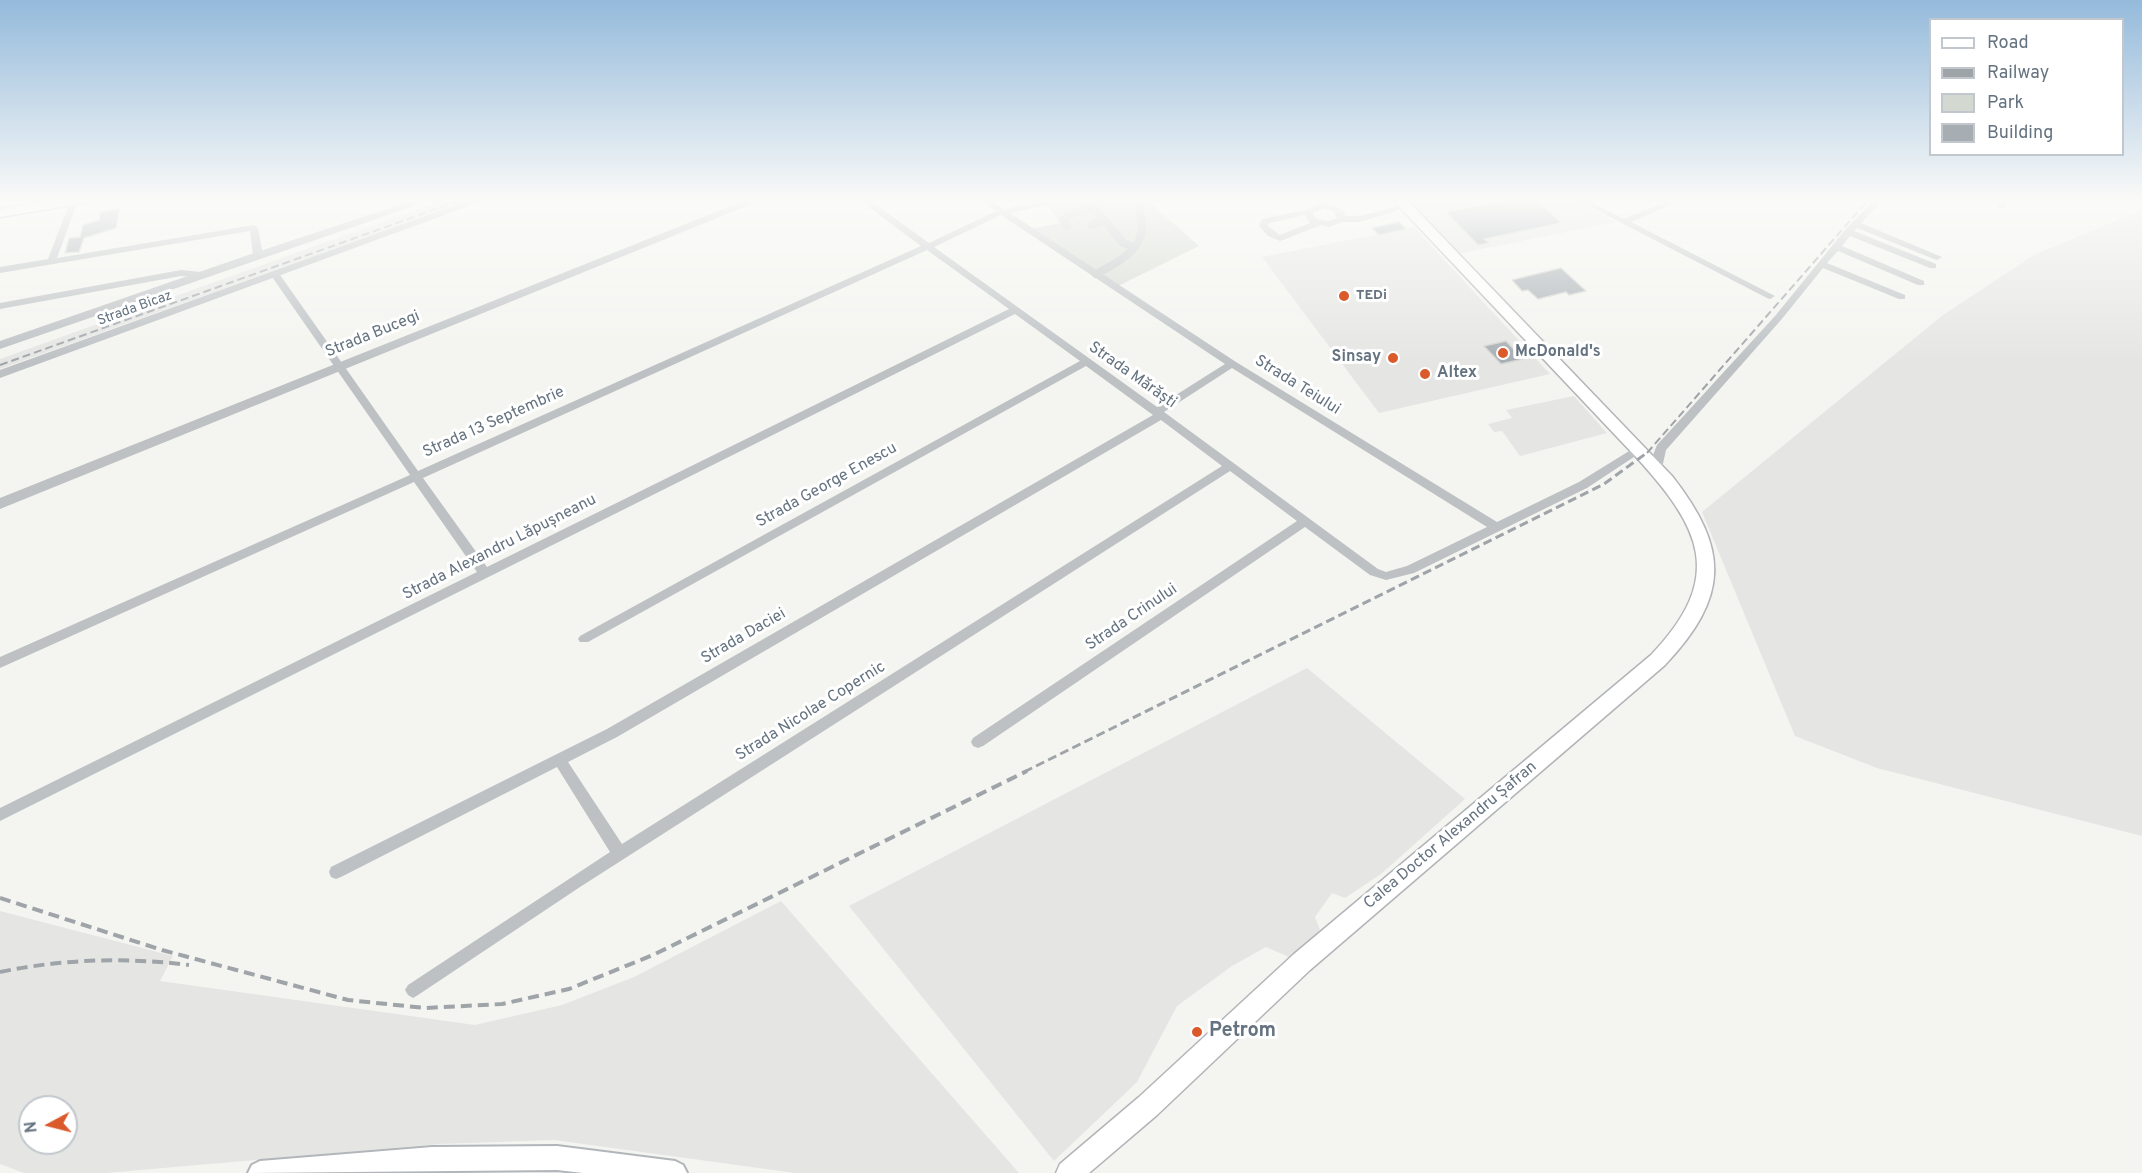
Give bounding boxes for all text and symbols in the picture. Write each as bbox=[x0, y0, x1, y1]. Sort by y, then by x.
legend bbox=[1929, 18, 2124, 156]
text: Road bbox=[1987, 32, 2029, 55]
text: Railway bbox=[1987, 62, 2049, 85]
text: Park bbox=[1987, 92, 2024, 115]
text: Building bbox=[1987, 122, 2053, 145]
street label: Strada Bicaz bbox=[95, 288, 175, 330]
place label: TEDi bbox=[1356, 288, 1387, 304]
marker: TEDi bbox=[1337, 289, 1351, 303]
street label: Strada Bucegi bbox=[323, 307, 423, 363]
street label: Strada Mărăști bbox=[1084, 339, 1180, 413]
place label: McDonald's bbox=[1515, 343, 1601, 363]
marker: McDonald's bbox=[1496, 346, 1510, 360]
place label: Sinsay bbox=[1332, 348, 1381, 368]
marker: Sinsay bbox=[1386, 351, 1400, 365]
street label: Strada Teiului bbox=[1251, 352, 1343, 420]
place label: Altex bbox=[1437, 364, 1477, 384]
marker: Altex bbox=[1418, 367, 1432, 381]
street label: Strada 13 Septembrie bbox=[420, 383, 568, 463]
street label: Strada George Enescu bbox=[753, 439, 901, 533]
street label: Strada Alexandru Lăpușneanu bbox=[400, 491, 600, 605]
street label: Strada Crinului bbox=[1083, 580, 1181, 656]
street label: Strada Daciei bbox=[698, 605, 790, 669]
street label: Strada Nicolae Copernic bbox=[733, 658, 889, 766]
street label: Calea Doctor Alexandru Șafran bbox=[1361, 758, 1541, 914]
place label: Petrom bbox=[1209, 1020, 1276, 1044]
marker: Petrom bbox=[1190, 1025, 1204, 1039]
north arrow bbox=[18, 1095, 78, 1155]
text: N bbox=[21, 1120, 43, 1134]

